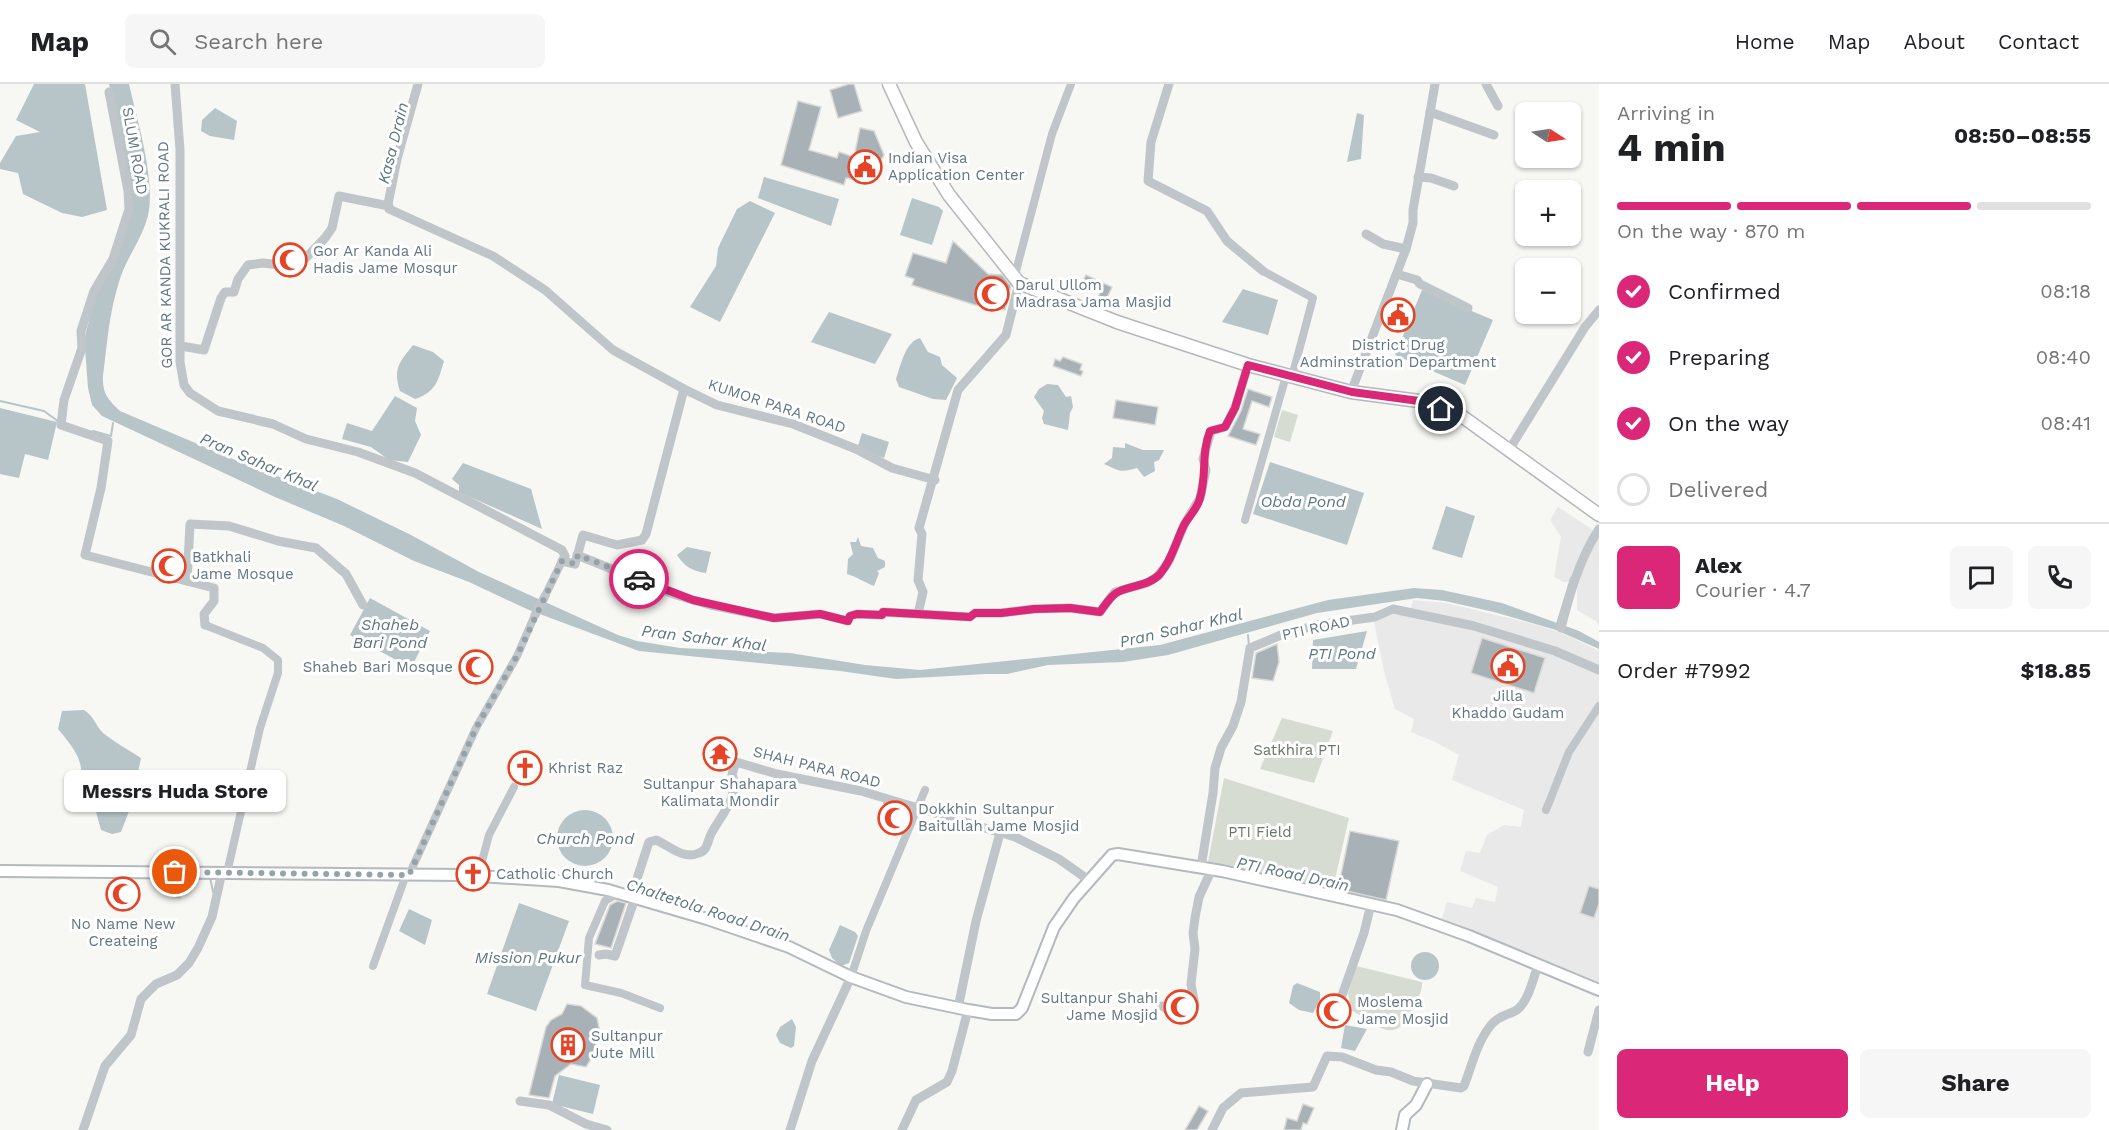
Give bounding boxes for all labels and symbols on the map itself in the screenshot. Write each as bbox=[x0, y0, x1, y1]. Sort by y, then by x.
water label: Kasa Drain bbox=[374, 100, 412, 186]
north arrow bbox=[1515, 102, 1581, 168]
street label: SLUM ROAD bbox=[118, 106, 152, 196]
street label: GOR AR KANDA KUKRALI ROAD bbox=[154, 141, 176, 369]
public building icon: Indian Visa Application Center bbox=[847, 149, 883, 185]
place label: Indian Visa Application Center bbox=[888, 149, 1025, 184]
mosque icon: Gor Ar Kanda Ali Hadis Jame Mosqur bbox=[272, 242, 308, 278]
place label: Gor Ar Kanda Ali Hadis Jame Mosqur bbox=[313, 242, 458, 277]
mosque icon: Darul Ullom Madrasa Jama Masjid bbox=[974, 276, 1010, 312]
place label: Darul Ullom Madrasa Jama Masjid bbox=[1015, 276, 1172, 311]
public building icon: District Drug Adminstration Department bbox=[1380, 297, 1416, 333]
place label: District Drug Adminstration Department bbox=[1300, 336, 1497, 371]
street label: KUMOR PARA ROAD bbox=[706, 375, 848, 437]
pin bbox=[1415, 383, 1466, 434]
water label: Pran Sahar Khal bbox=[197, 429, 321, 495]
water label: Obda Pond bbox=[1260, 492, 1347, 511]
mosque icon: Batkhali Jame Mosque bbox=[151, 548, 187, 584]
place label: Batkhali Jame Mosque bbox=[192, 548, 294, 583]
courier bbox=[609, 549, 669, 609]
water label: Pran Sahar Khal bbox=[1118, 605, 1244, 651]
street label: PTI ROAD bbox=[1280, 612, 1352, 644]
water label: Shaheb Bari Pond bbox=[353, 615, 428, 652]
water label: Pran Sahar Khal bbox=[640, 621, 768, 655]
water label: PTI Pond bbox=[1308, 644, 1377, 663]
public building icon: Jilla Khaddo Gudam bbox=[1490, 648, 1526, 684]
mosque icon: Shaheb Bari Mosque bbox=[458, 649, 494, 685]
place label: Shaheb Bari Mosque bbox=[303, 658, 453, 676]
place label: Jilla Khaddo Gudam bbox=[1452, 687, 1564, 722]
temple icon: Sultanpur Shahapara Kalimata Mondir bbox=[702, 736, 738, 772]
park label: Satkhira PTI bbox=[1253, 741, 1341, 759]
street label: SHAH PARA ROAD bbox=[751, 742, 883, 792]
church icon: Khrist Raz bbox=[507, 750, 543, 786]
place label: Khrist Raz bbox=[548, 759, 623, 777]
callout: Messrs Huda Store bbox=[64, 770, 286, 812]
place label: Sultanpur Shahapara Kalimata Mondir bbox=[643, 775, 798, 810]
mosque icon: Dokkhin Sultanpur Baitullah Jame Mosjid bbox=[877, 800, 913, 836]
place label: Dokkhin Sultanpur Baitullah Jame Mosjid bbox=[918, 800, 1079, 835]
park label: PTI Field bbox=[1228, 823, 1292, 841]
water label: Church Pond bbox=[536, 829, 635, 848]
pin bbox=[149, 846, 200, 897]
water label: PTI Road Drain bbox=[1235, 853, 1351, 895]
church icon: Catholic Church bbox=[455, 856, 491, 892]
place label: Catholic Church bbox=[496, 865, 614, 883]
water label: Chaltetola Road Drain bbox=[624, 875, 792, 945]
mosque icon: No Name New Createing bbox=[105, 876, 141, 912]
place label: No Name New Createing bbox=[71, 915, 176, 950]
water label: Mission Pukur bbox=[475, 948, 582, 967]
place label: Sultanpur Shahi Jame Mosjid bbox=[1041, 989, 1158, 1024]
mosque icon: Sultanpur Shahi Jame Mosjid bbox=[1163, 989, 1199, 1025]
mosque icon: Moslema Jame Mosjid bbox=[1316, 993, 1352, 1029]
place label: Moslema Jame Mosjid bbox=[1357, 993, 1449, 1028]
building icon: Sultanpur Jute Mill bbox=[550, 1027, 586, 1063]
place label: Sultanpur Jute Mill bbox=[591, 1027, 663, 1062]

